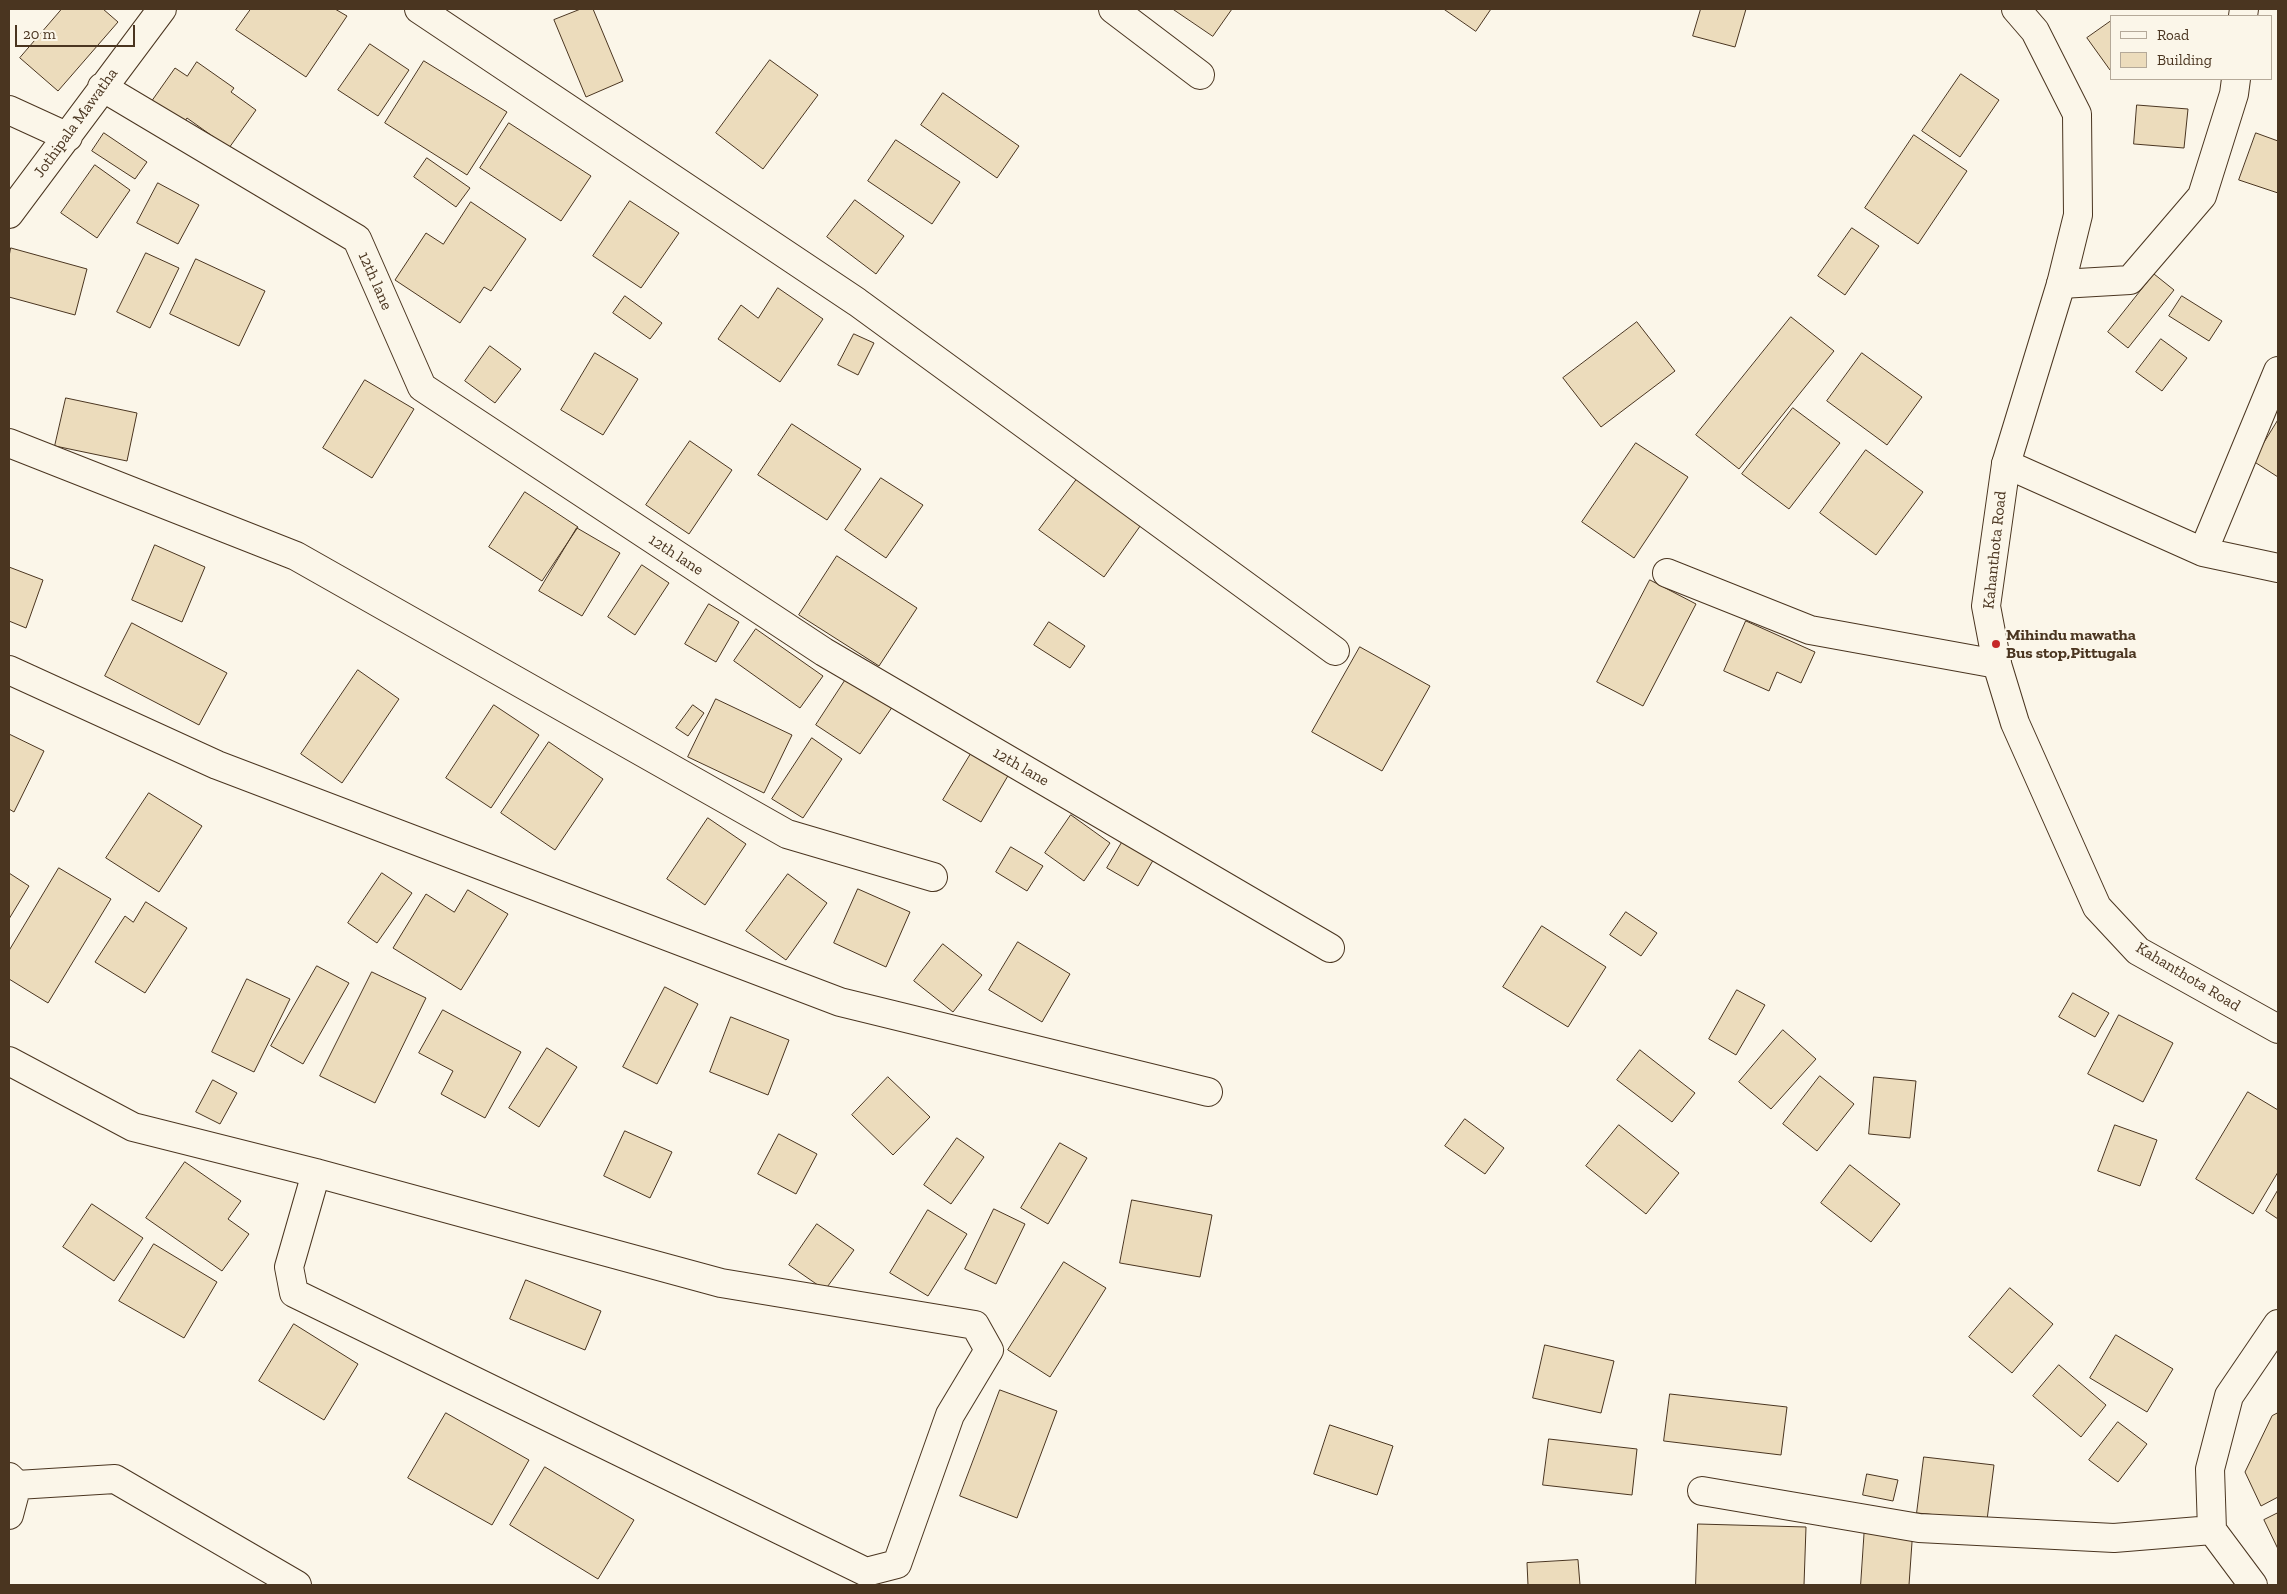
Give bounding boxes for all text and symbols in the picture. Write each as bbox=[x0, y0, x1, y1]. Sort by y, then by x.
scale bar bbox=[18, 15, 138, 47]
legend bbox=[2110, 15, 2272, 80]
text: 20 m bbox=[23, 25, 56, 43]
text: Road bbox=[2157, 26, 2189, 44]
text: Building bbox=[2157, 51, 2212, 69]
street label: Jothipala Mawatha bbox=[30, 65, 122, 181]
street label: 12th lane bbox=[354, 249, 396, 313]
street label: Kahanthota Road bbox=[1979, 490, 2011, 610]
street label: 12th lane bbox=[645, 530, 707, 580]
place label: Mihindu mawatha Bus stop,Pittugala bbox=[2006, 625, 2137, 663]
marker: Mihindu mawatha Bus stop,Pittugala bbox=[1990, 638, 2002, 650]
street label: 12th lane bbox=[990, 743, 1052, 791]
street label: Kahanthota Road bbox=[2132, 938, 2244, 1016]

